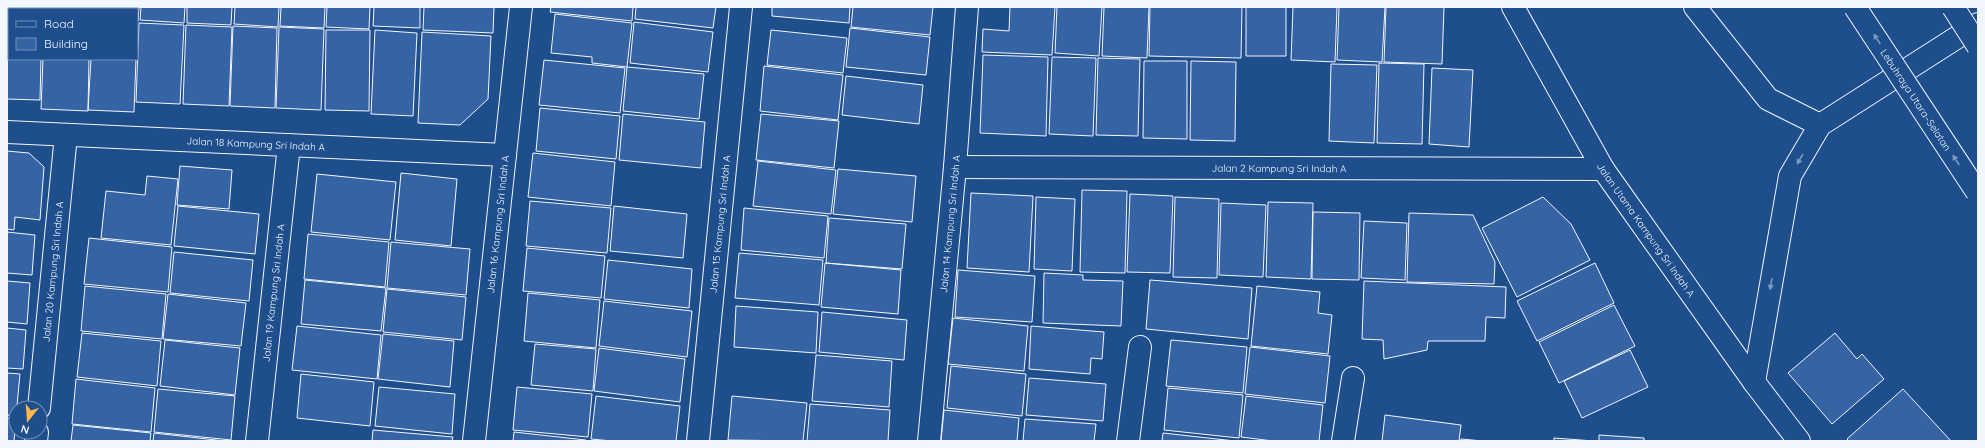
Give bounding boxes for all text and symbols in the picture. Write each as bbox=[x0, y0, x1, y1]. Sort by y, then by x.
legend bbox=[8, 8, 138, 60]
text: Road bbox=[44, 16, 74, 31]
one-way arrow bbox=[1873, 34, 1881, 45]
text: Building bbox=[44, 36, 88, 51]
street label: Lebuhraya Utara–Selatan bbox=[1878, 46, 1954, 153]
street label: Jalan 18 Kampung Sri Indah A bbox=[186, 134, 326, 153]
one-way arrow bbox=[1797, 153, 1804, 164]
street label: Jalan 16 Kampung Sri Indah A bbox=[484, 154, 511, 294]
street label: Jalan 15 Kampung Sri Indah A bbox=[706, 154, 733, 294]
street label: Jalan 14 Kampung Sri Indah A bbox=[937, 154, 962, 293]
one-way arrow bbox=[1952, 155, 1960, 165]
street label: Jalan 2 Kampung Sri Indah A bbox=[1211, 161, 1347, 175]
street label: Jalan Utama Kampung Sri Indah A bbox=[1594, 161, 1698, 300]
street label: Jalan 20 Kampung Sri Indah A bbox=[39, 200, 66, 342]
street label: Jalan 19 Kampung Sri Indah A bbox=[259, 223, 287, 363]
one-way arrow bbox=[1768, 278, 1774, 290]
north arrow bbox=[8, 400, 48, 440]
text: N bbox=[19, 422, 31, 437]

